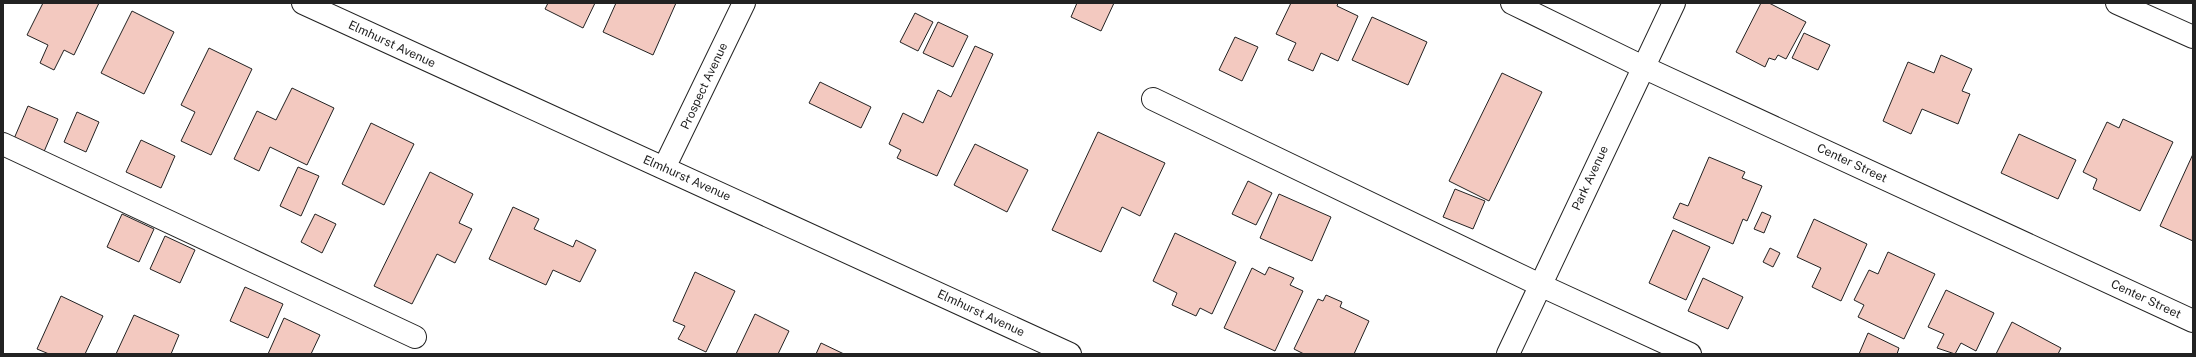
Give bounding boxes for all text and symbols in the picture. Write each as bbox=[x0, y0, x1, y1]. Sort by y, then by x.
street label: Elmhurst Avenue bbox=[346, 18, 438, 70]
street label: Prospect Avenue bbox=[678, 40, 730, 132]
street label: Center Street bbox=[1815, 141, 1890, 185]
street label: Park Avenue bbox=[1569, 143, 1611, 213]
street label: Elmhurst Avenue bbox=[641, 152, 733, 204]
street label: Center Street bbox=[2109, 277, 2184, 321]
street label: Elmhurst Avenue bbox=[935, 287, 1027, 339]

